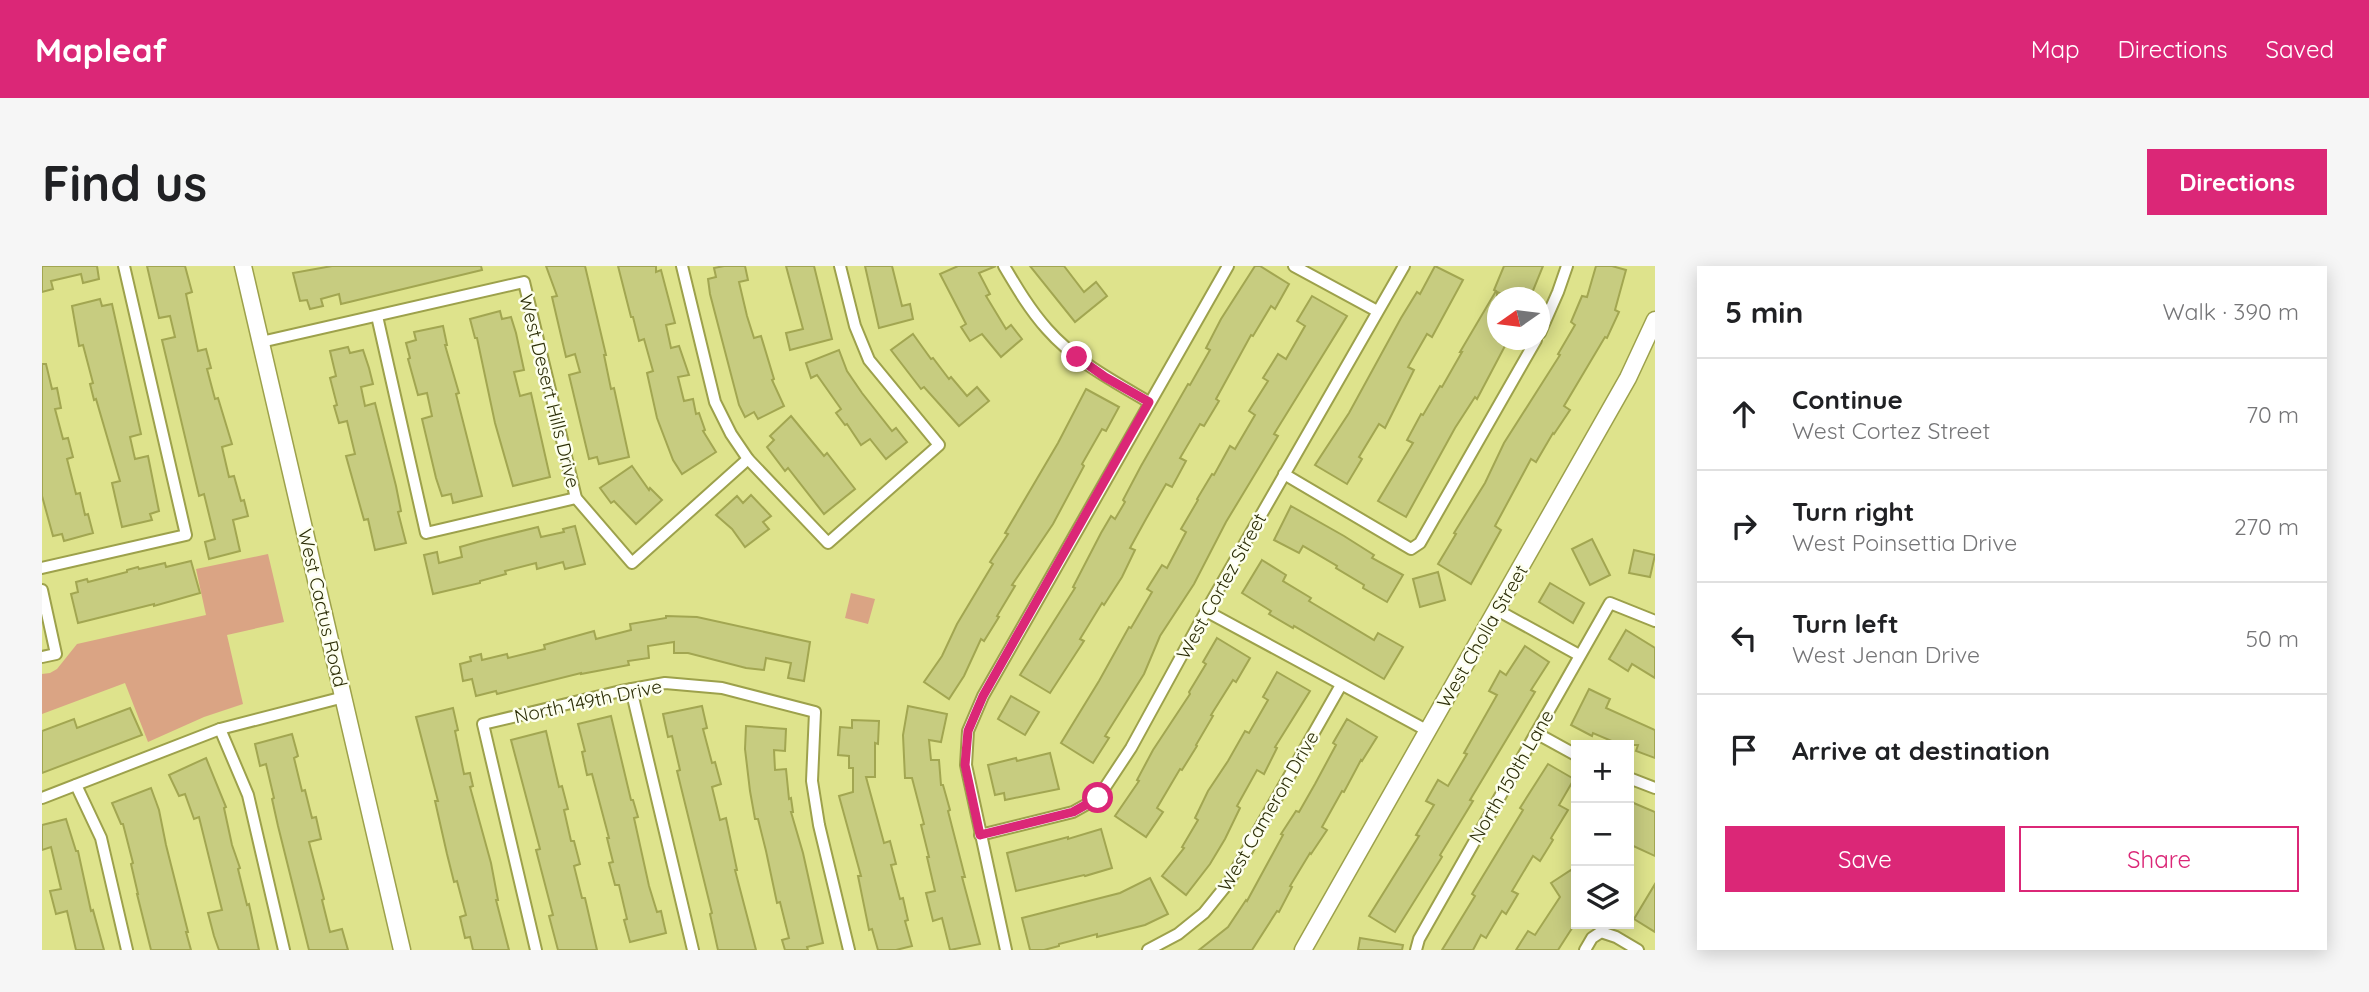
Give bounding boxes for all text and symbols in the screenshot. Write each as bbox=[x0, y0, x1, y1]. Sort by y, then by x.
text: Mapleaf bbox=[35, 29, 167, 70]
text: Map bbox=[2031, 34, 2080, 64]
text: Directions bbox=[2118, 34, 2228, 64]
text: Saved bbox=[2266, 34, 2334, 64]
button: Directions bbox=[2147, 149, 2327, 215]
text: Find us bbox=[42, 152, 207, 213]
north arrow bbox=[1487, 287, 1550, 350]
street label: West Desert Hills Drive bbox=[514, 292, 586, 490]
text: 5 min bbox=[1725, 293, 1803, 331]
text: Walk · 390 m bbox=[2163, 297, 2299, 326]
route end bbox=[1061, 341, 1092, 372]
text: Continue bbox=[1792, 383, 1903, 416]
icon: ahead bbox=[1725, 395, 1763, 433]
text: 70 m bbox=[2246, 400, 2299, 429]
text: West Cortez Street bbox=[1792, 416, 1990, 445]
text: Turn right bbox=[1792, 495, 1914, 528]
icon: right bbox=[1725, 507, 1763, 545]
street label: West Cortez Street bbox=[1171, 509, 1271, 663]
text: 270 m bbox=[2234, 512, 2299, 541]
street label: West Cactus Road bbox=[293, 527, 353, 689]
text: West Poinsettia Drive bbox=[1792, 528, 2017, 557]
street label: West Cholla Street bbox=[1431, 560, 1533, 712]
text: Turn left bbox=[1792, 607, 1899, 640]
icon: left bbox=[1725, 619, 1763, 657]
text: 50 m bbox=[2246, 624, 2299, 653]
text: West Jenan Drive bbox=[1792, 640, 1980, 669]
street label: North 149th Drive bbox=[512, 674, 664, 728]
street label: North 150th Lane bbox=[1463, 705, 1559, 847]
street label: West Cameron Drive bbox=[1212, 726, 1324, 896]
icon: arrive bbox=[1725, 731, 1763, 769]
text: Arrive at destination bbox=[1792, 734, 2050, 767]
map controls bbox=[1571, 740, 1634, 929]
button: + bbox=[1571, 740, 1634, 803]
route start bbox=[1082, 782, 1113, 813]
button: − bbox=[1571, 803, 1634, 866]
button: Save bbox=[1725, 826, 2005, 892]
button: Share bbox=[2019, 826, 2299, 892]
button: layers bbox=[1571, 866, 1634, 929]

